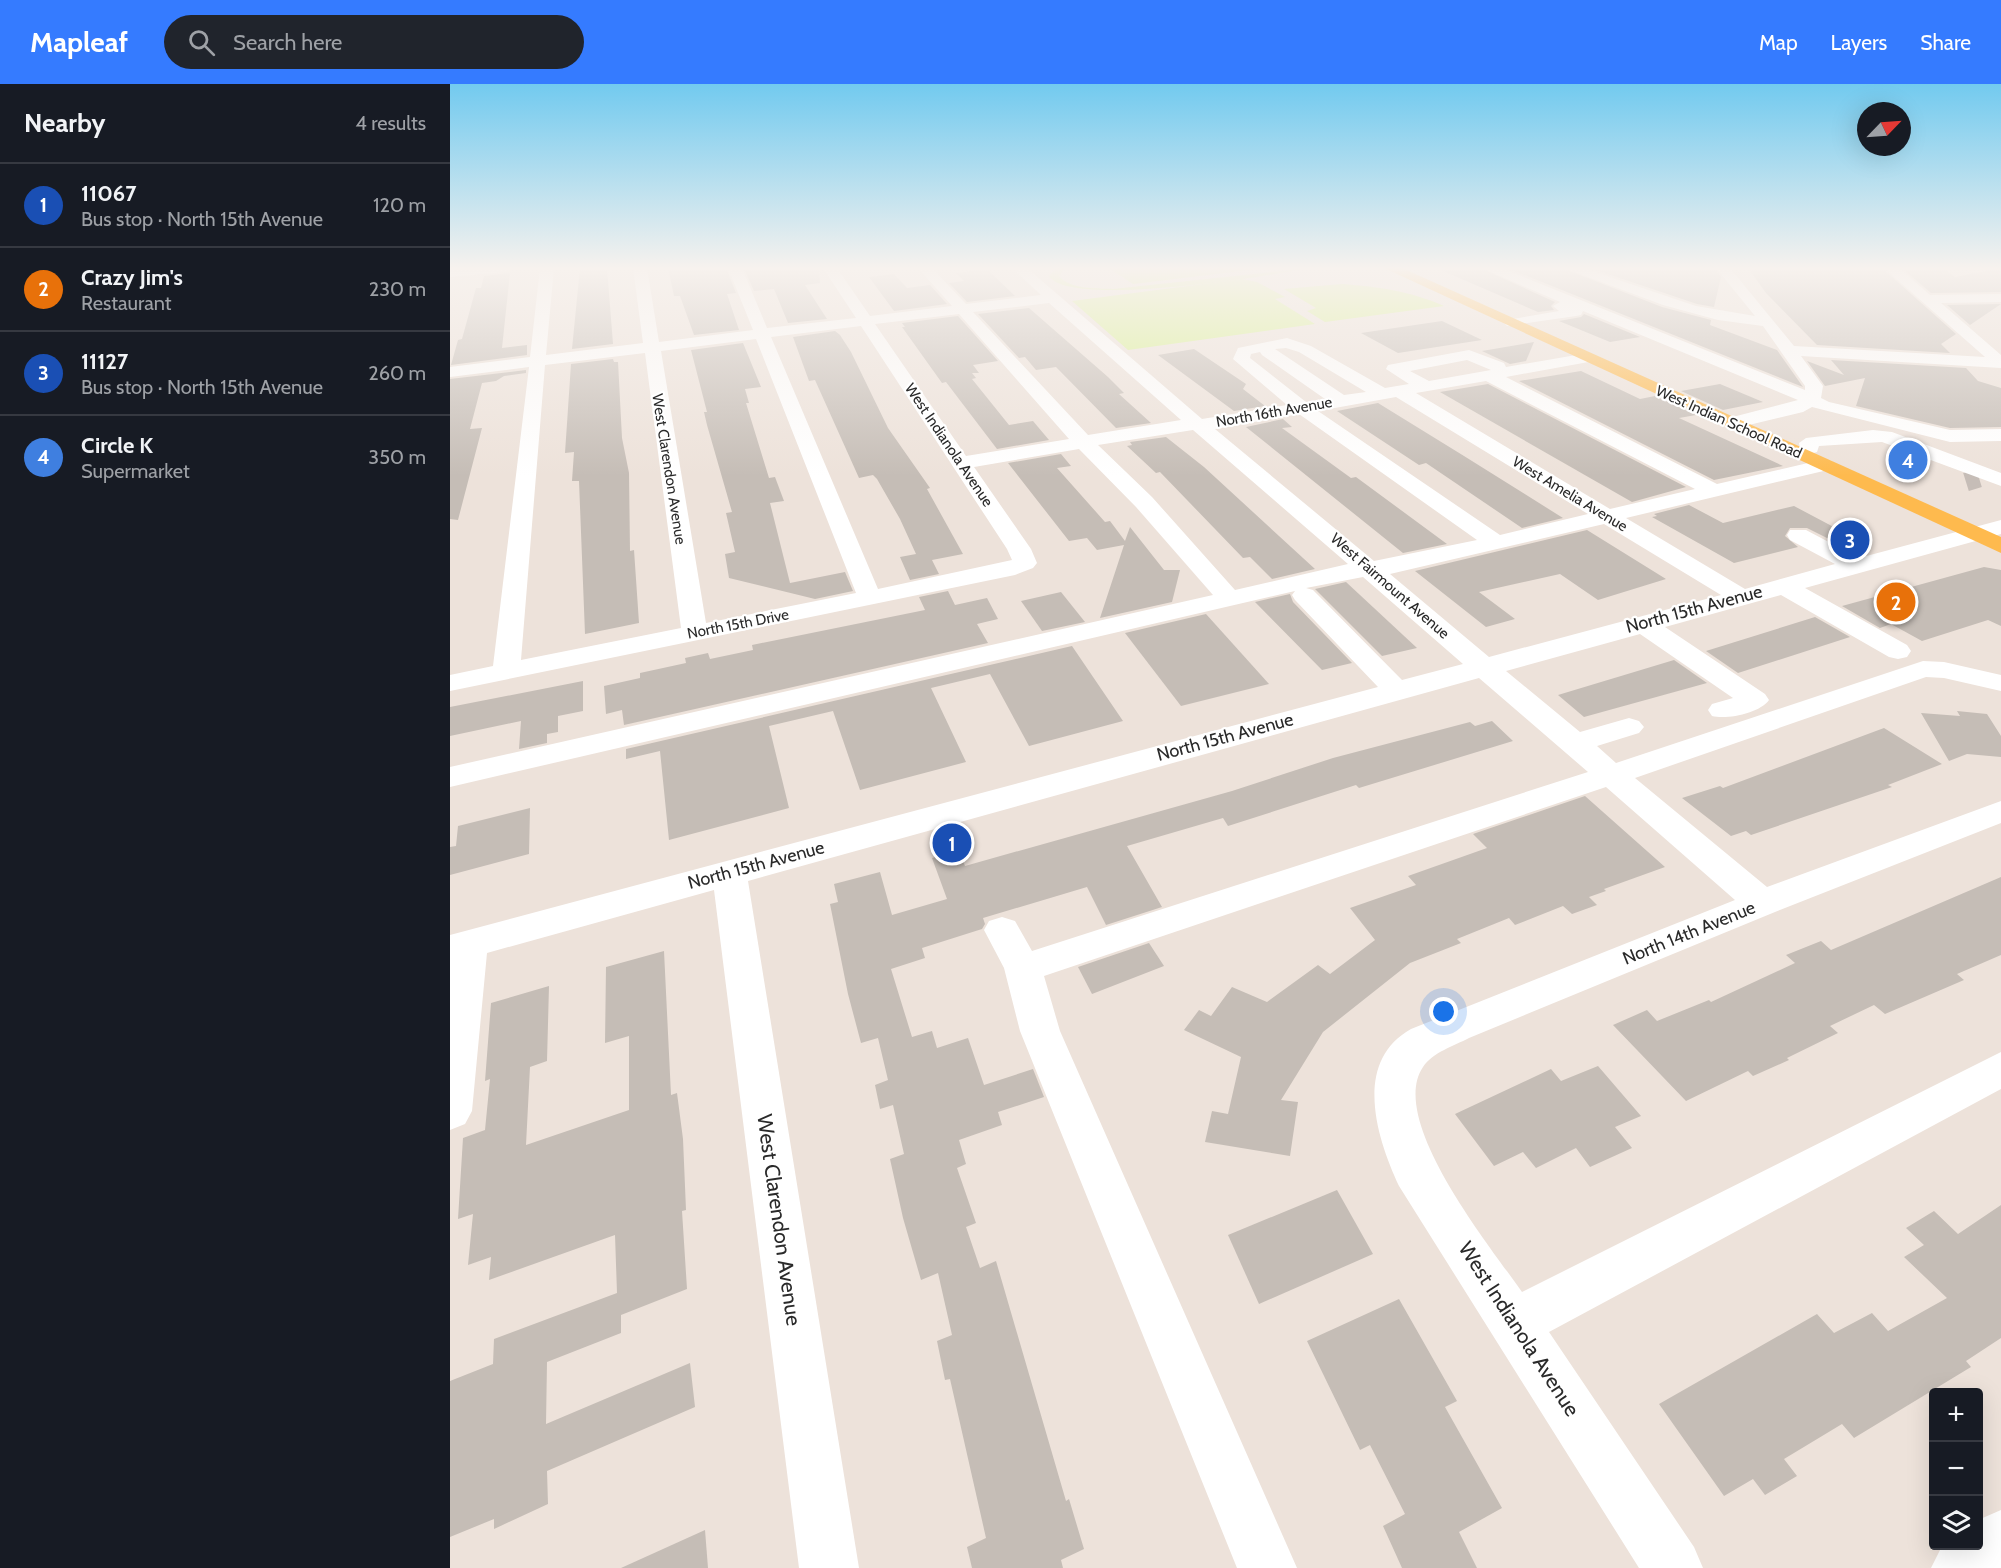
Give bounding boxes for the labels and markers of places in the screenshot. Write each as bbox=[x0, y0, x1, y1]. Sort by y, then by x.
pin: 4 bbox=[1888, 438, 1928, 482]
pin: 3 bbox=[1830, 518, 1870, 562]
pin: 2 bbox=[1876, 580, 1916, 624]
pin: 1 bbox=[932, 820, 972, 866]

